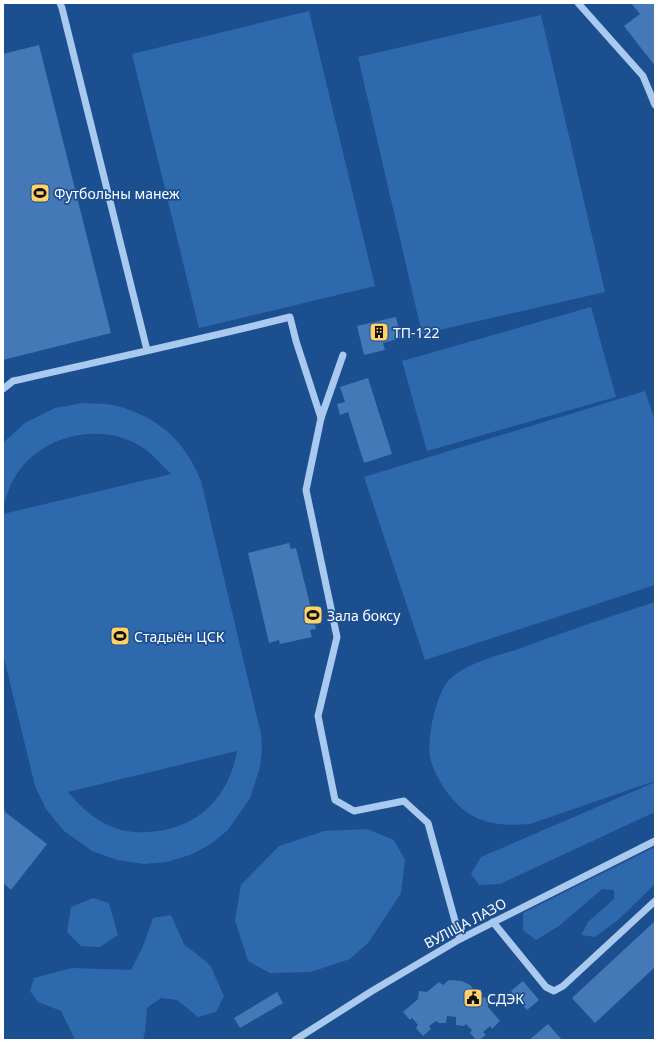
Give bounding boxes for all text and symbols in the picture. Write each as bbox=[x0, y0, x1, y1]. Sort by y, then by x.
sports icon: Футбольны манеж bbox=[29, 182, 51, 204]
place label: Футбольны манеж bbox=[54, 184, 180, 203]
building icon: ТП-122 bbox=[368, 321, 390, 343]
place label: ТП-122 bbox=[393, 323, 440, 342]
sports icon: Зала боксу bbox=[302, 604, 324, 626]
place label: Зала боксу bbox=[327, 606, 401, 625]
sports icon: Стадыён ЦСК bbox=[109, 625, 131, 647]
place label: Стадыён ЦСК bbox=[134, 627, 225, 646]
street label: ВУЛІЦА ЛАЗО bbox=[421, 893, 509, 953]
public building icon: СДЭК bbox=[462, 987, 484, 1009]
place label: СДЭК bbox=[487, 989, 524, 1008]

